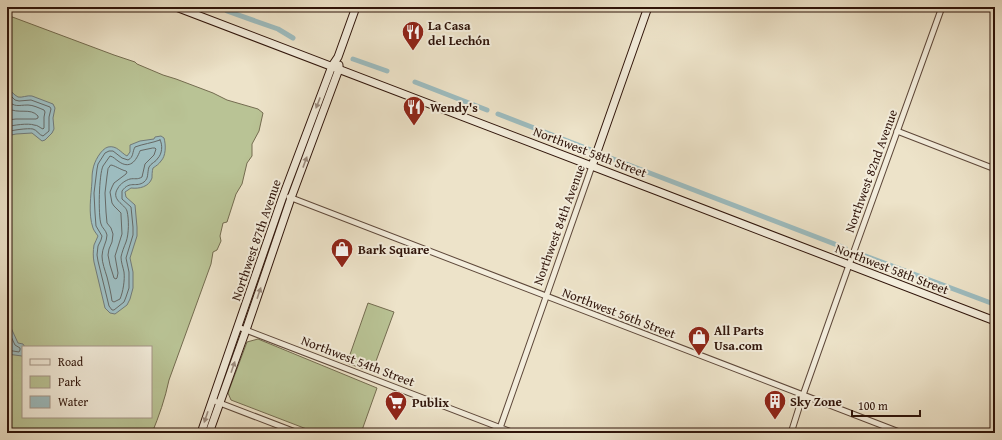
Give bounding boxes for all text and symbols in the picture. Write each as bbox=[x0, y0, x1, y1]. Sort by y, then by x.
place label: La Casa del Lechón bbox=[428, 16, 490, 50]
restaurant icon: La Casa del Lechón bbox=[400, 19, 426, 52]
restaurant icon: Wendy's bbox=[401, 94, 427, 127]
one-way arrow bbox=[315, 97, 321, 109]
place label: Wendy's bbox=[430, 98, 478, 117]
street label: Northwest 82nd Avenue bbox=[840, 107, 902, 235]
street label: Northwest 58th Street bbox=[530, 122, 650, 183]
one-way arrow bbox=[302, 155, 308, 167]
street label: Northwest 84th Avenue bbox=[528, 162, 590, 288]
street label: Northwest 87th Avenue bbox=[226, 177, 286, 303]
shop icon: Bark Square bbox=[329, 236, 355, 269]
street label: Northwest 58th Street bbox=[832, 239, 952, 300]
place label: Bark Square bbox=[358, 240, 429, 259]
street label: Northwest 56th Street bbox=[559, 283, 679, 344]
one-way arrow bbox=[256, 286, 262, 298]
place label: All Parts Usa.com bbox=[714, 321, 764, 355]
shop icon: All Parts Usa.com bbox=[686, 324, 712, 357]
street label: Northwest 54th Street bbox=[298, 331, 418, 392]
legend bbox=[22, 346, 152, 418]
text: Road bbox=[58, 353, 84, 370]
one-way arrow bbox=[230, 360, 236, 372]
text: Park bbox=[58, 373, 82, 390]
building icon: Sky Zone bbox=[762, 388, 788, 421]
supermarket icon: Publix bbox=[383, 389, 409, 422]
place label: Sky Zone bbox=[790, 392, 842, 411]
scale bar bbox=[852, 392, 920, 418]
text: Water bbox=[58, 393, 88, 410]
place label: Publix bbox=[412, 393, 449, 412]
text: 100 m bbox=[858, 397, 888, 414]
one-way arrow bbox=[203, 411, 209, 423]

